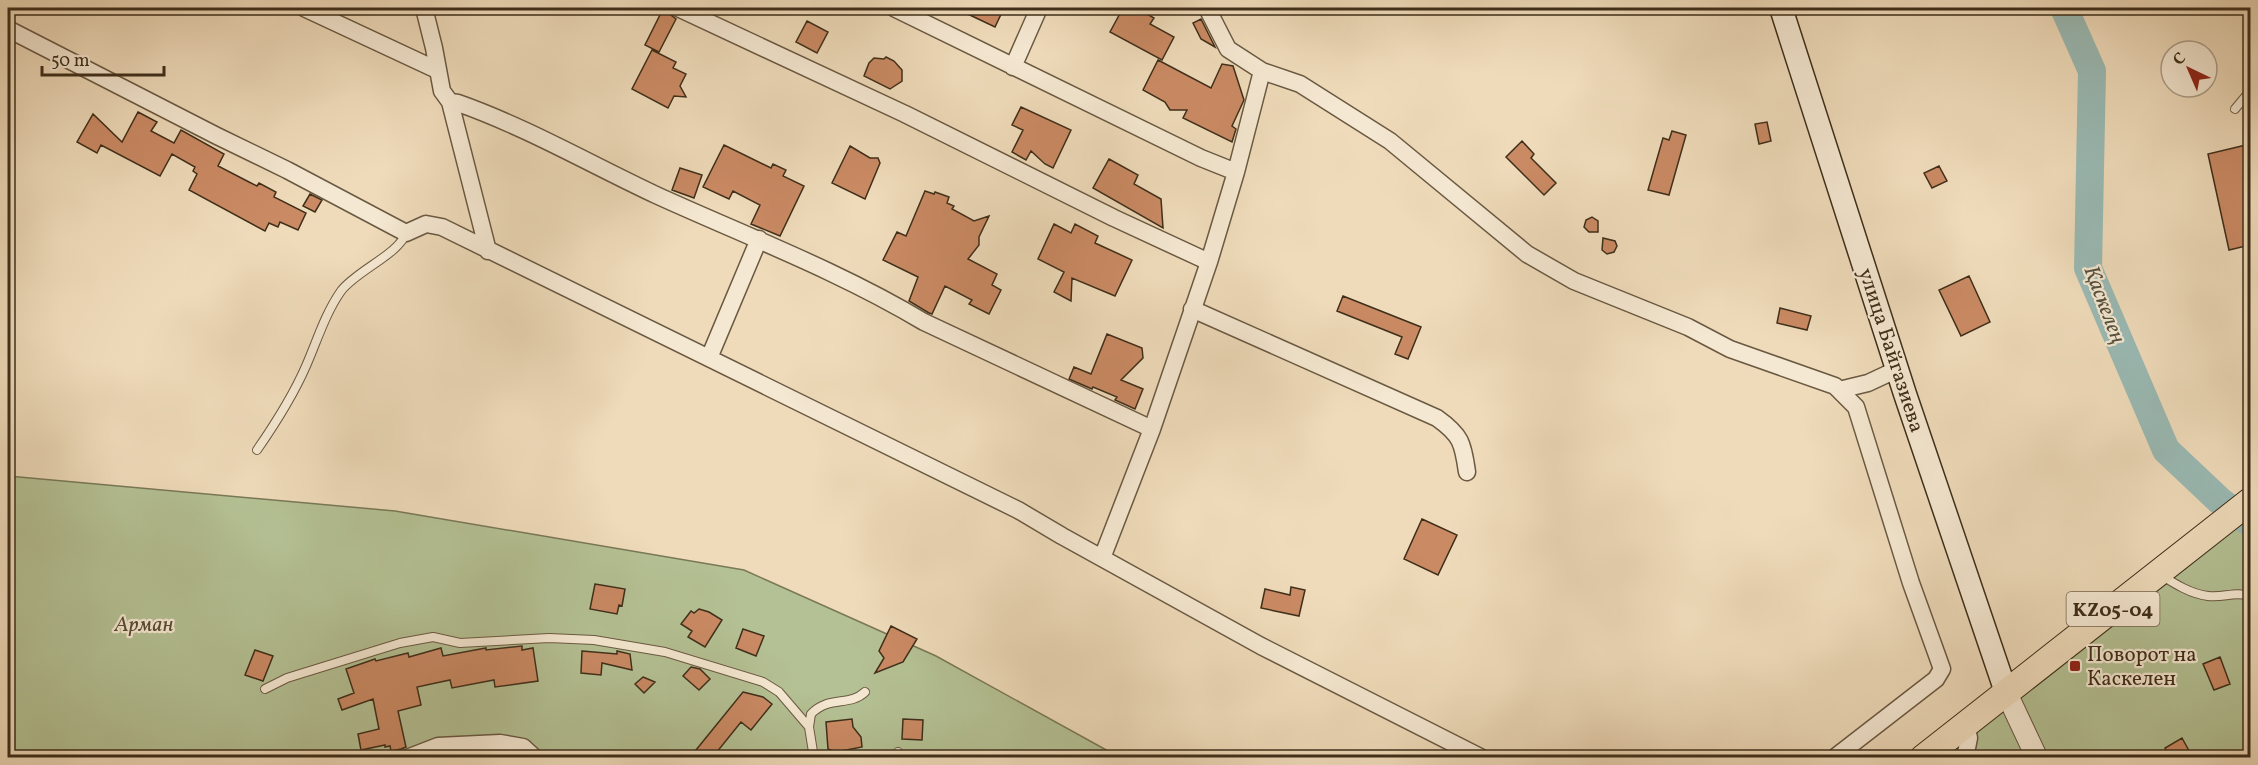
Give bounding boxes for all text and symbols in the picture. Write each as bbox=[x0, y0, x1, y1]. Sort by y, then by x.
scale bar bbox=[42, 39, 164, 77]
north arrow bbox=[2159, 39, 2219, 99]
text: С bbox=[2169, 48, 2191, 71]
text: 50 m bbox=[51, 49, 90, 74]
water label: Қаскелең bbox=[2075, 262, 2133, 348]
street label: улица Байгазиева bbox=[1850, 264, 1931, 436]
road number: KZ05-04 bbox=[2066, 592, 2160, 626]
park label: Арман bbox=[114, 611, 173, 640]
place label: Поворот на Каскелен bbox=[2087, 641, 2197, 694]
marker: Поворот на Каскелен bbox=[2068, 659, 2082, 673]

